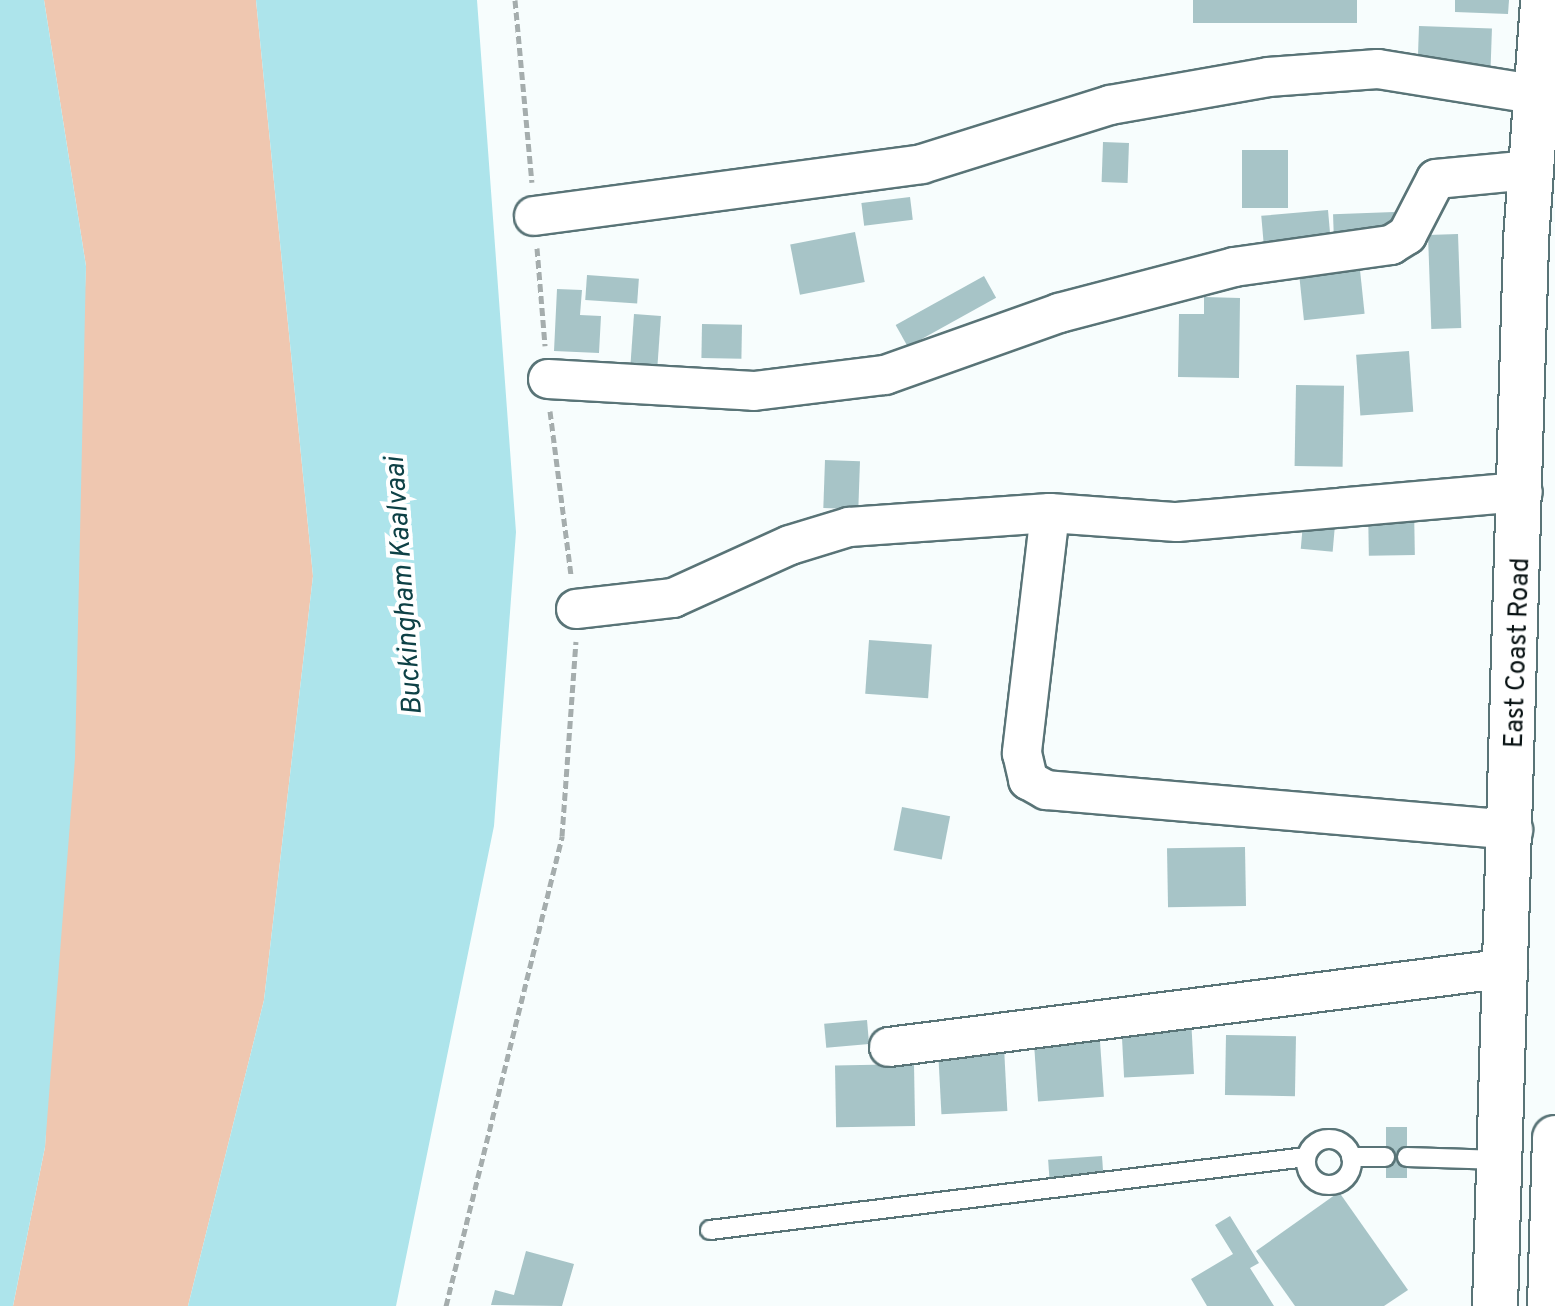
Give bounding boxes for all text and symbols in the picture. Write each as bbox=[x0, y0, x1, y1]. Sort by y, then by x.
water label: Buckingham Kaalvaai bbox=[379, 456, 431, 716]
street label: East Coast Road bbox=[1500, 557, 1538, 749]

